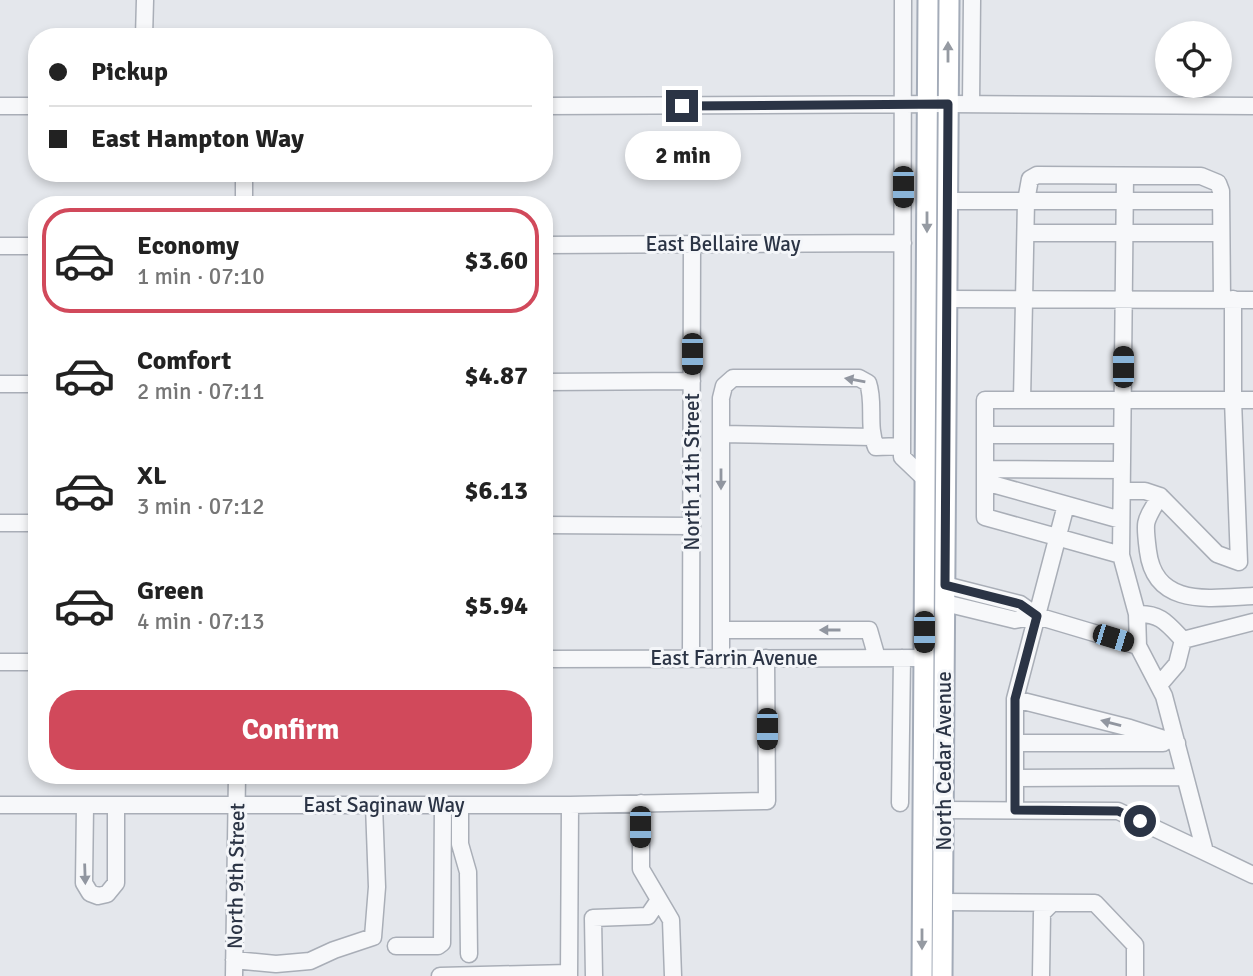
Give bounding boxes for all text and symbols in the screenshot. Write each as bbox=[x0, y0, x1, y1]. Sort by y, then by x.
map controls bbox=[1155, 21, 1232, 98]
button: locate bbox=[1155, 21, 1232, 98]
one-way arrow bbox=[942, 41, 954, 63]
text: Pickup bbox=[91, 56, 168, 88]
route end bbox=[666, 90, 698, 122]
text: East Hampton Way bbox=[91, 123, 304, 155]
callout: 2 min bbox=[624, 130, 740, 180]
text: 2 min bbox=[655, 141, 711, 170]
car bbox=[893, 166, 914, 208]
one-way arrow bbox=[921, 211, 932, 233]
icon: car bbox=[53, 229, 116, 292]
text: Economy bbox=[137, 230, 239, 262]
street label: East Bellaire Way bbox=[645, 231, 801, 257]
text: $3.60 bbox=[464, 245, 528, 277]
text: 1 min · 07:10 bbox=[137, 262, 265, 291]
car bbox=[682, 333, 703, 375]
icon: car bbox=[53, 344, 116, 407]
text: Comfort bbox=[137, 345, 231, 377]
car bbox=[1113, 346, 1134, 388]
text: $4.87 bbox=[464, 360, 528, 392]
one-way arrow bbox=[844, 374, 866, 385]
text: 2 min · 07:11 bbox=[137, 377, 265, 406]
street label: North 11th Street bbox=[679, 393, 705, 551]
icon: car bbox=[53, 459, 116, 522]
text: XL bbox=[137, 460, 167, 492]
one-way arrow bbox=[715, 468, 727, 490]
text: $6.13 bbox=[464, 475, 528, 507]
text: 3 min · 07:12 bbox=[137, 492, 265, 521]
icon: car bbox=[53, 574, 116, 637]
text: Green bbox=[137, 575, 204, 607]
text: $5.94 bbox=[464, 590, 528, 622]
text: 4 min · 07:13 bbox=[137, 607, 265, 636]
car bbox=[914, 611, 935, 653]
car bbox=[1090, 622, 1137, 654]
one-way arrow bbox=[818, 624, 840, 636]
street label: East Farrin Avenue bbox=[650, 645, 818, 671]
street label: North Cedar Avenue bbox=[931, 671, 957, 851]
button: Confirm bbox=[49, 690, 532, 770]
car bbox=[757, 708, 778, 750]
one-way arrow bbox=[1100, 717, 1122, 728]
street label: East Saginaw Way bbox=[303, 792, 465, 818]
street label: North 9th Street bbox=[222, 803, 250, 949]
route start bbox=[1124, 805, 1156, 837]
car bbox=[630, 806, 651, 848]
one-way arrow bbox=[79, 863, 90, 885]
one-way arrow bbox=[916, 928, 928, 950]

